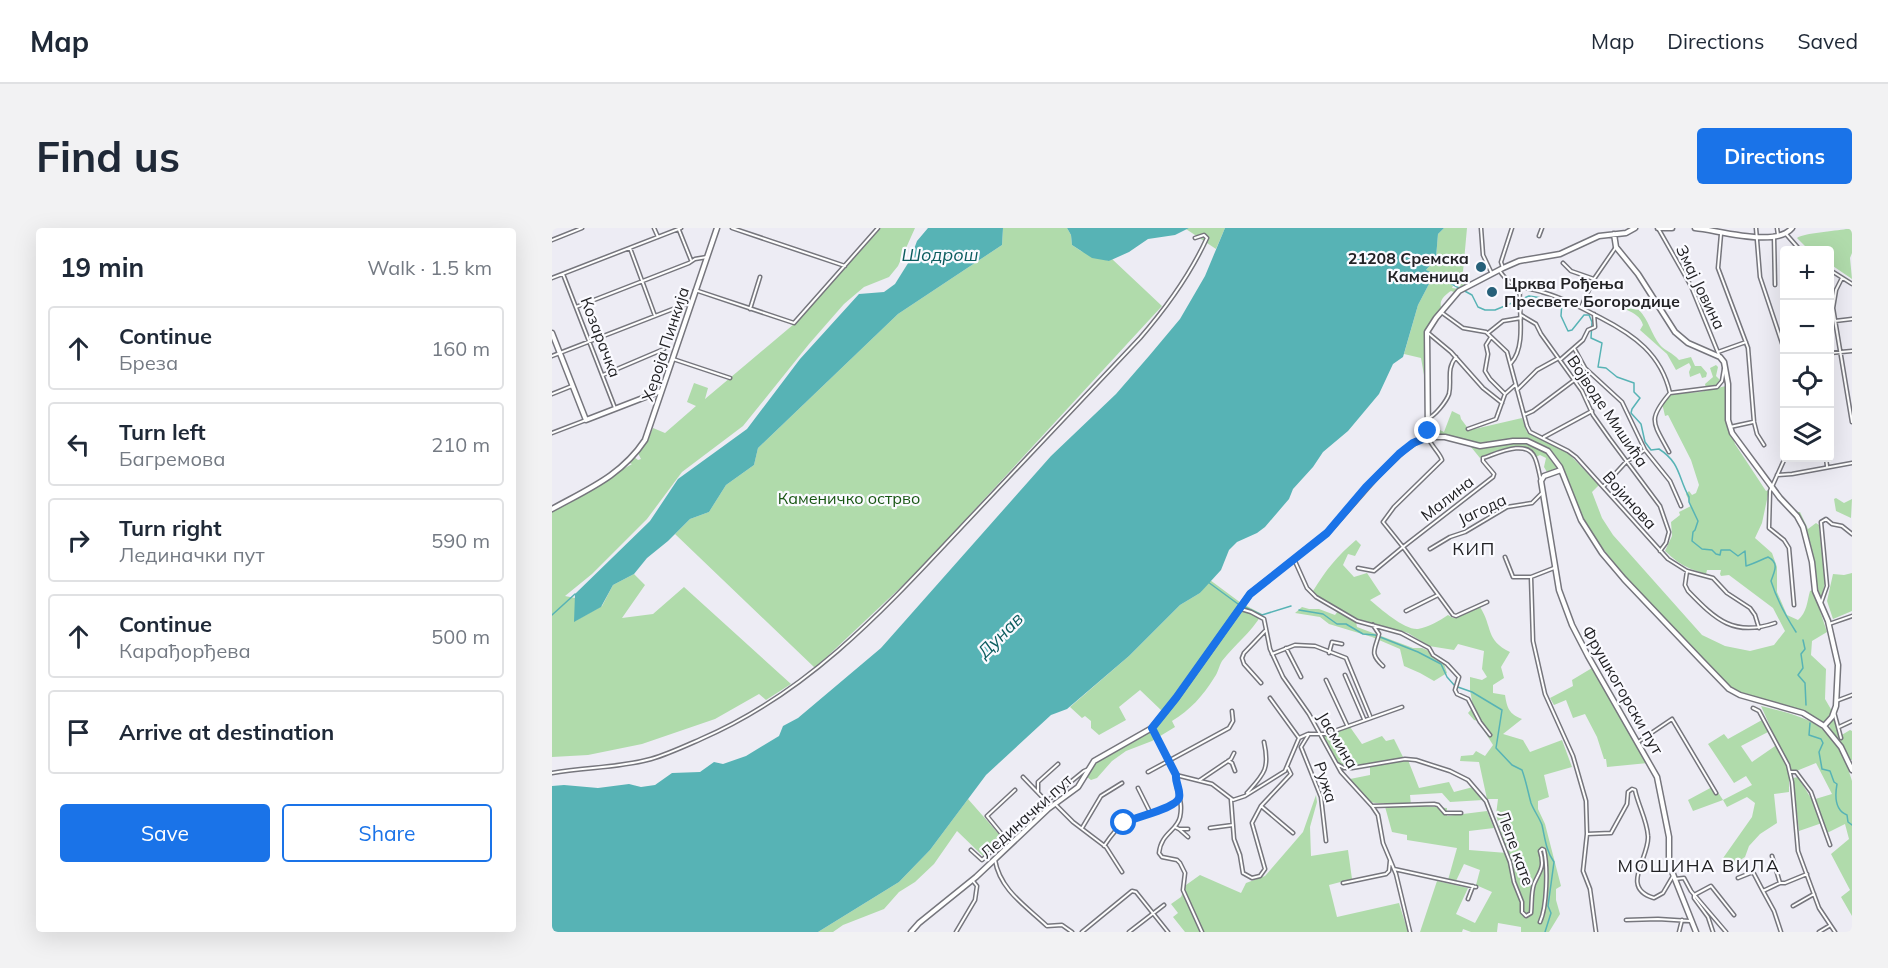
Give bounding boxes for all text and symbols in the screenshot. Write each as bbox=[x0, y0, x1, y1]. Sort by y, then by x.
text: Map bbox=[30, 24, 89, 59]
text: Map bbox=[1591, 28, 1634, 54]
text: Directions bbox=[1667, 28, 1764, 54]
text: Saved bbox=[1797, 28, 1858, 54]
button: Directions bbox=[1697, 128, 1852, 184]
text: Find us bbox=[36, 130, 180, 183]
street label: Змај Јовина bbox=[1672, 242, 1730, 332]
water label: Шодрош bbox=[901, 243, 979, 266]
map controls bbox=[1780, 246, 1834, 462]
button: + bbox=[1780, 246, 1834, 300]
place label: 21208 Сремска Каменица bbox=[1348, 248, 1469, 286]
text: 19 min bbox=[60, 251, 144, 284]
text: Walk · 1.5 km bbox=[367, 255, 492, 280]
marker: 21208 Сремска Каменица bbox=[1474, 260, 1488, 274]
place label: Црква Рођења Пресвете Богородице bbox=[1504, 273, 1680, 311]
street label: Хероја Пинкија bbox=[637, 284, 693, 404]
marker: Црква Рођења Пресвете Богородице bbox=[1485, 285, 1499, 299]
street label: Козарачка bbox=[577, 294, 625, 380]
button: − bbox=[1780, 300, 1834, 354]
text: Continue bbox=[119, 322, 212, 350]
icon: ahead bbox=[62, 332, 95, 365]
text: 160 m bbox=[431, 336, 490, 361]
text: Бреза bbox=[119, 350, 178, 375]
street label: Војводе Мишића bbox=[1563, 351, 1653, 471]
button: locate bbox=[1780, 354, 1834, 408]
button: layers bbox=[1780, 408, 1834, 462]
route end bbox=[1414, 417, 1440, 443]
text: Turn left bbox=[119, 418, 206, 446]
icon: left bbox=[62, 428, 95, 461]
text: 210 m bbox=[431, 432, 490, 457]
text: Багремова bbox=[119, 446, 225, 471]
street label: Војинова bbox=[1599, 467, 1661, 533]
street label: Малина bbox=[1417, 471, 1477, 525]
park label: Каменичко острво bbox=[778, 488, 920, 508]
street label: Јагода bbox=[1455, 489, 1509, 529]
text: Turn right bbox=[119, 514, 222, 542]
icon: right bbox=[62, 524, 95, 557]
text: 590 m bbox=[431, 528, 490, 553]
district label: КИП bbox=[1452, 537, 1496, 560]
text: Лединачки пут bbox=[119, 542, 265, 567]
water label: Дунав bbox=[972, 607, 1028, 663]
text: Continue bbox=[119, 610, 212, 638]
icon: ahead bbox=[62, 620, 95, 653]
street label: Фрушкогорски пут bbox=[1578, 622, 1668, 759]
text: 500 m bbox=[431, 624, 490, 649]
text: Карађорђева bbox=[119, 638, 251, 663]
street label: Јасмина bbox=[1313, 708, 1363, 772]
icon: arrive bbox=[62, 716, 95, 749]
text: Arrive at destination bbox=[119, 718, 334, 746]
street label: Ружа bbox=[1310, 759, 1342, 805]
street label: Лединачки пут bbox=[976, 769, 1076, 862]
button: Save bbox=[60, 804, 270, 862]
button: Share bbox=[282, 804, 492, 862]
street label: Лепе кате bbox=[1493, 808, 1539, 888]
route start bbox=[1110, 809, 1136, 835]
district label: МОШИНА ВИЛА bbox=[1617, 854, 1781, 877]

